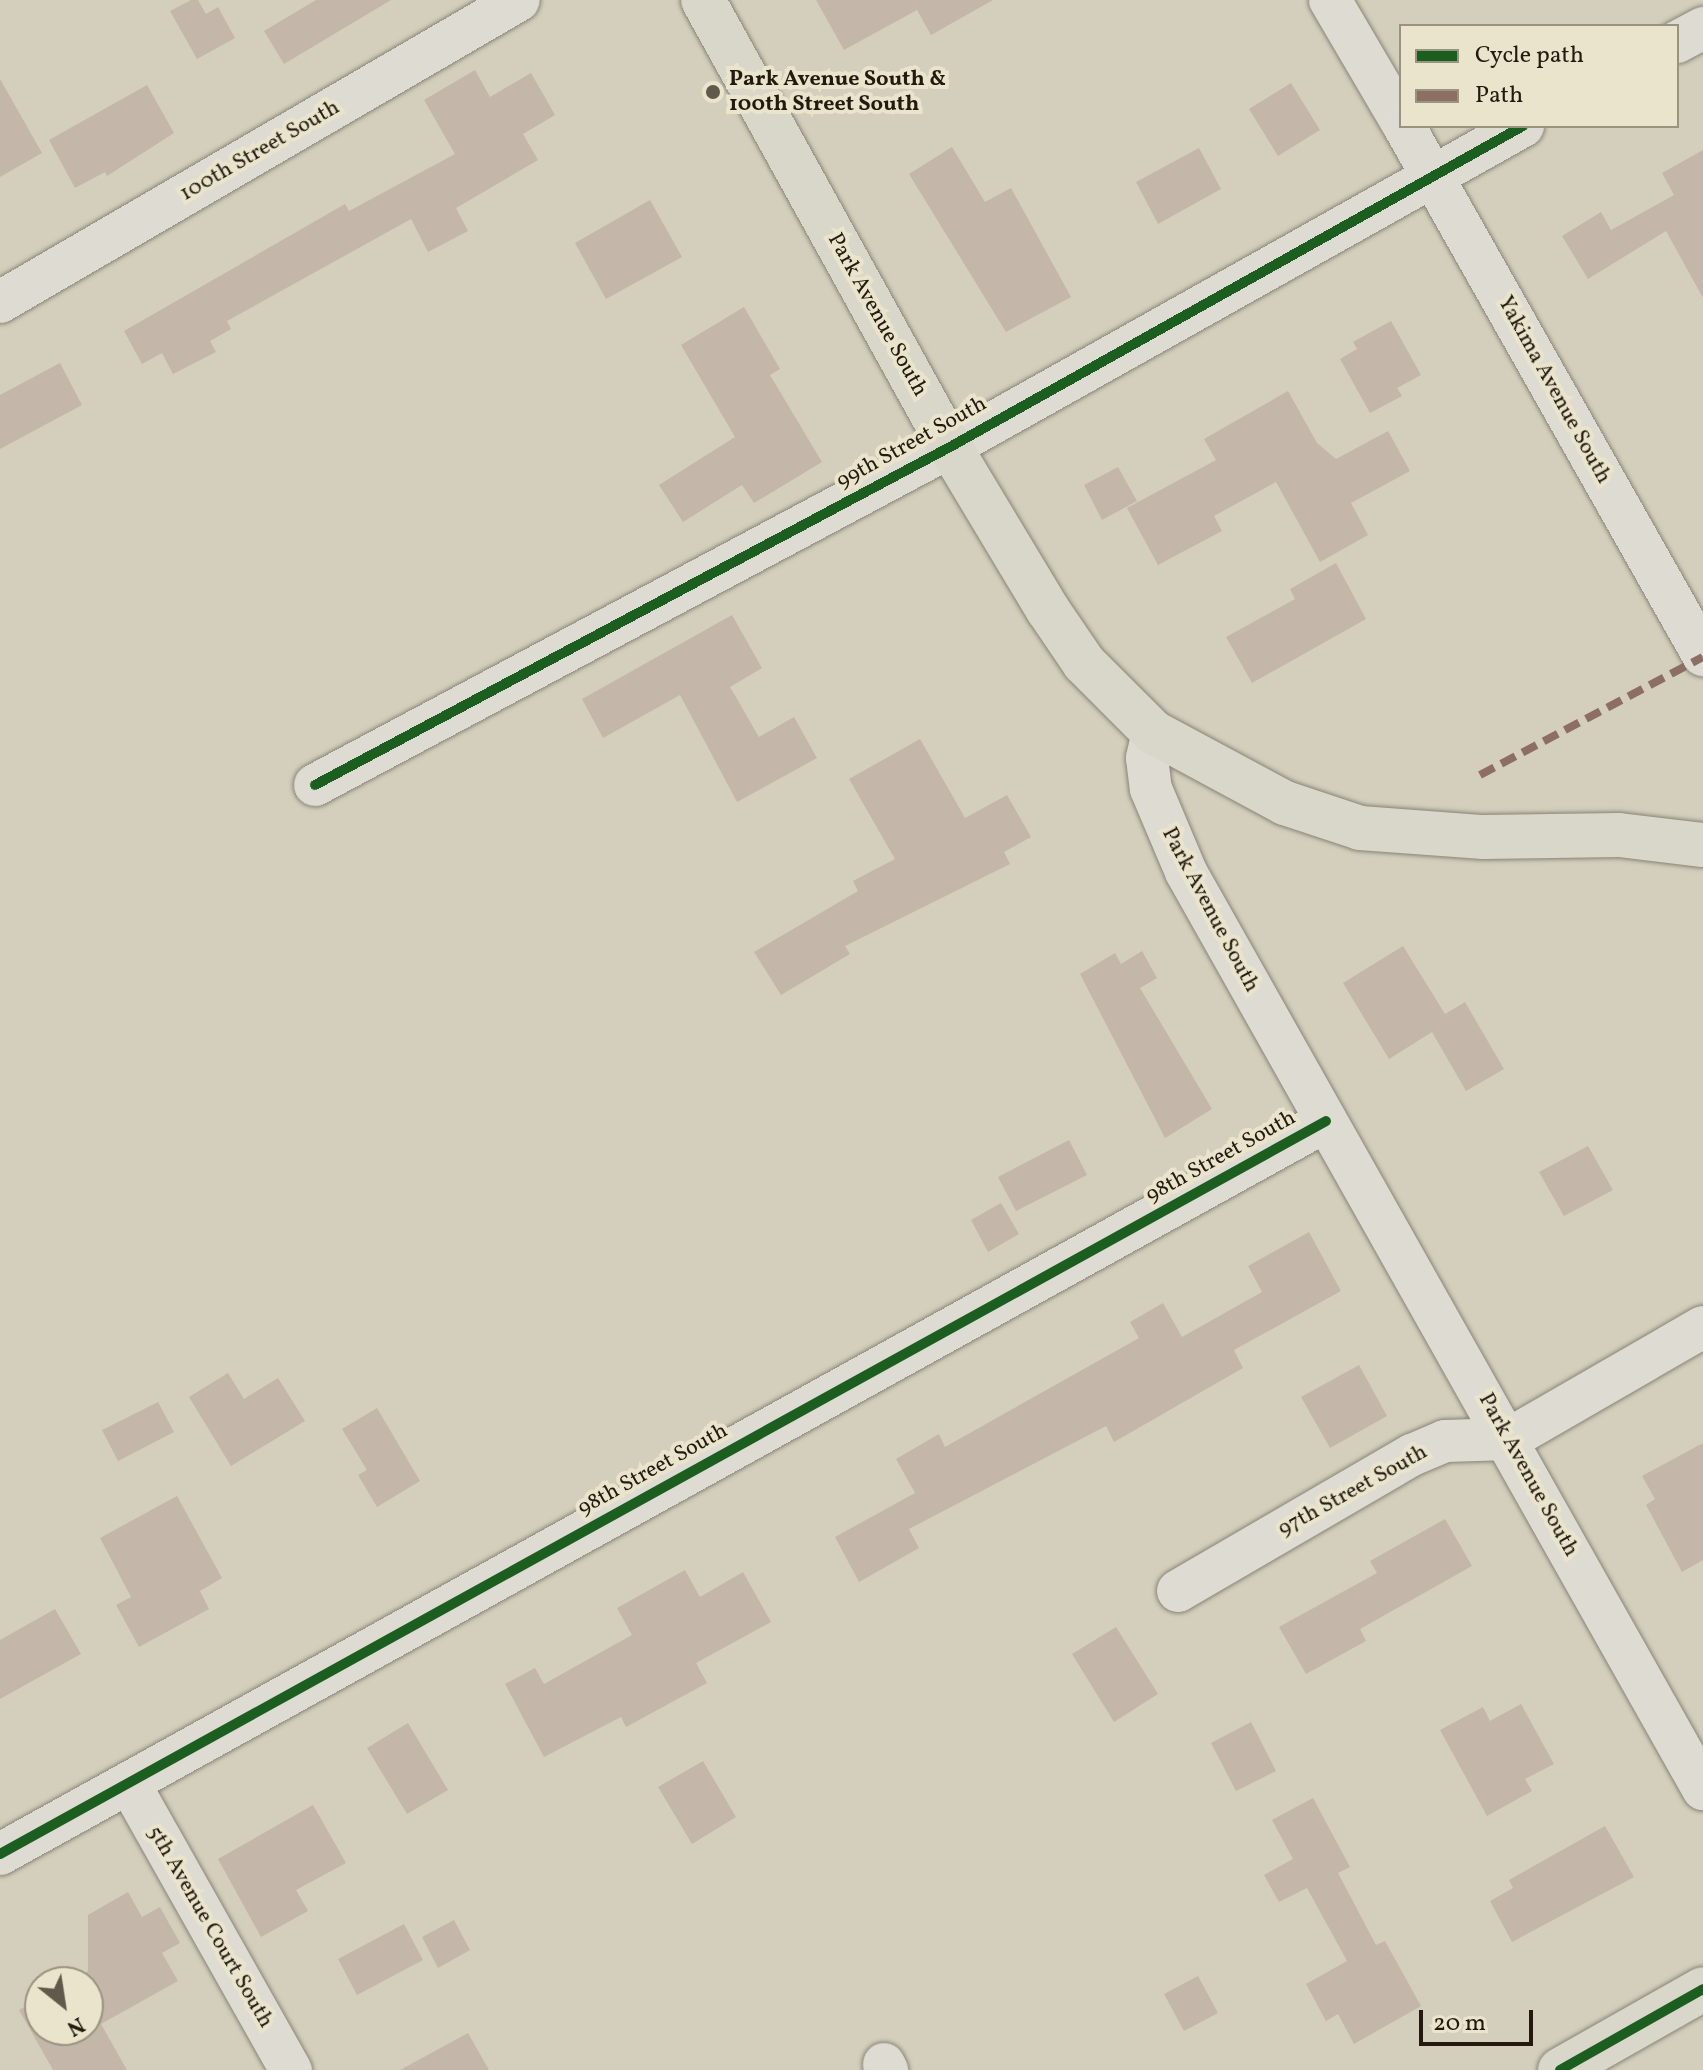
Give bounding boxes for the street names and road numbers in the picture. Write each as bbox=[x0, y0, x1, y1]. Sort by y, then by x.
street label: 100th Street South bbox=[176, 95, 344, 207]
street label: Park Avenue South bbox=[821, 229, 933, 401]
street label: Yakima Avenue South bbox=[1491, 292, 1617, 488]
street label: 99th Street South bbox=[832, 391, 992, 495]
street label: Park Avenue South bbox=[1155, 823, 1265, 997]
street label: 98th Street South bbox=[1142, 1105, 1300, 1209]
street label: Park Avenue South bbox=[1472, 1389, 1584, 1561]
street label: 98th Street South bbox=[574, 1418, 732, 1522]
street label: 97th Street South bbox=[1274, 1439, 1432, 1543]
street label: 5th Avenue Court South bbox=[141, 1821, 279, 2033]

